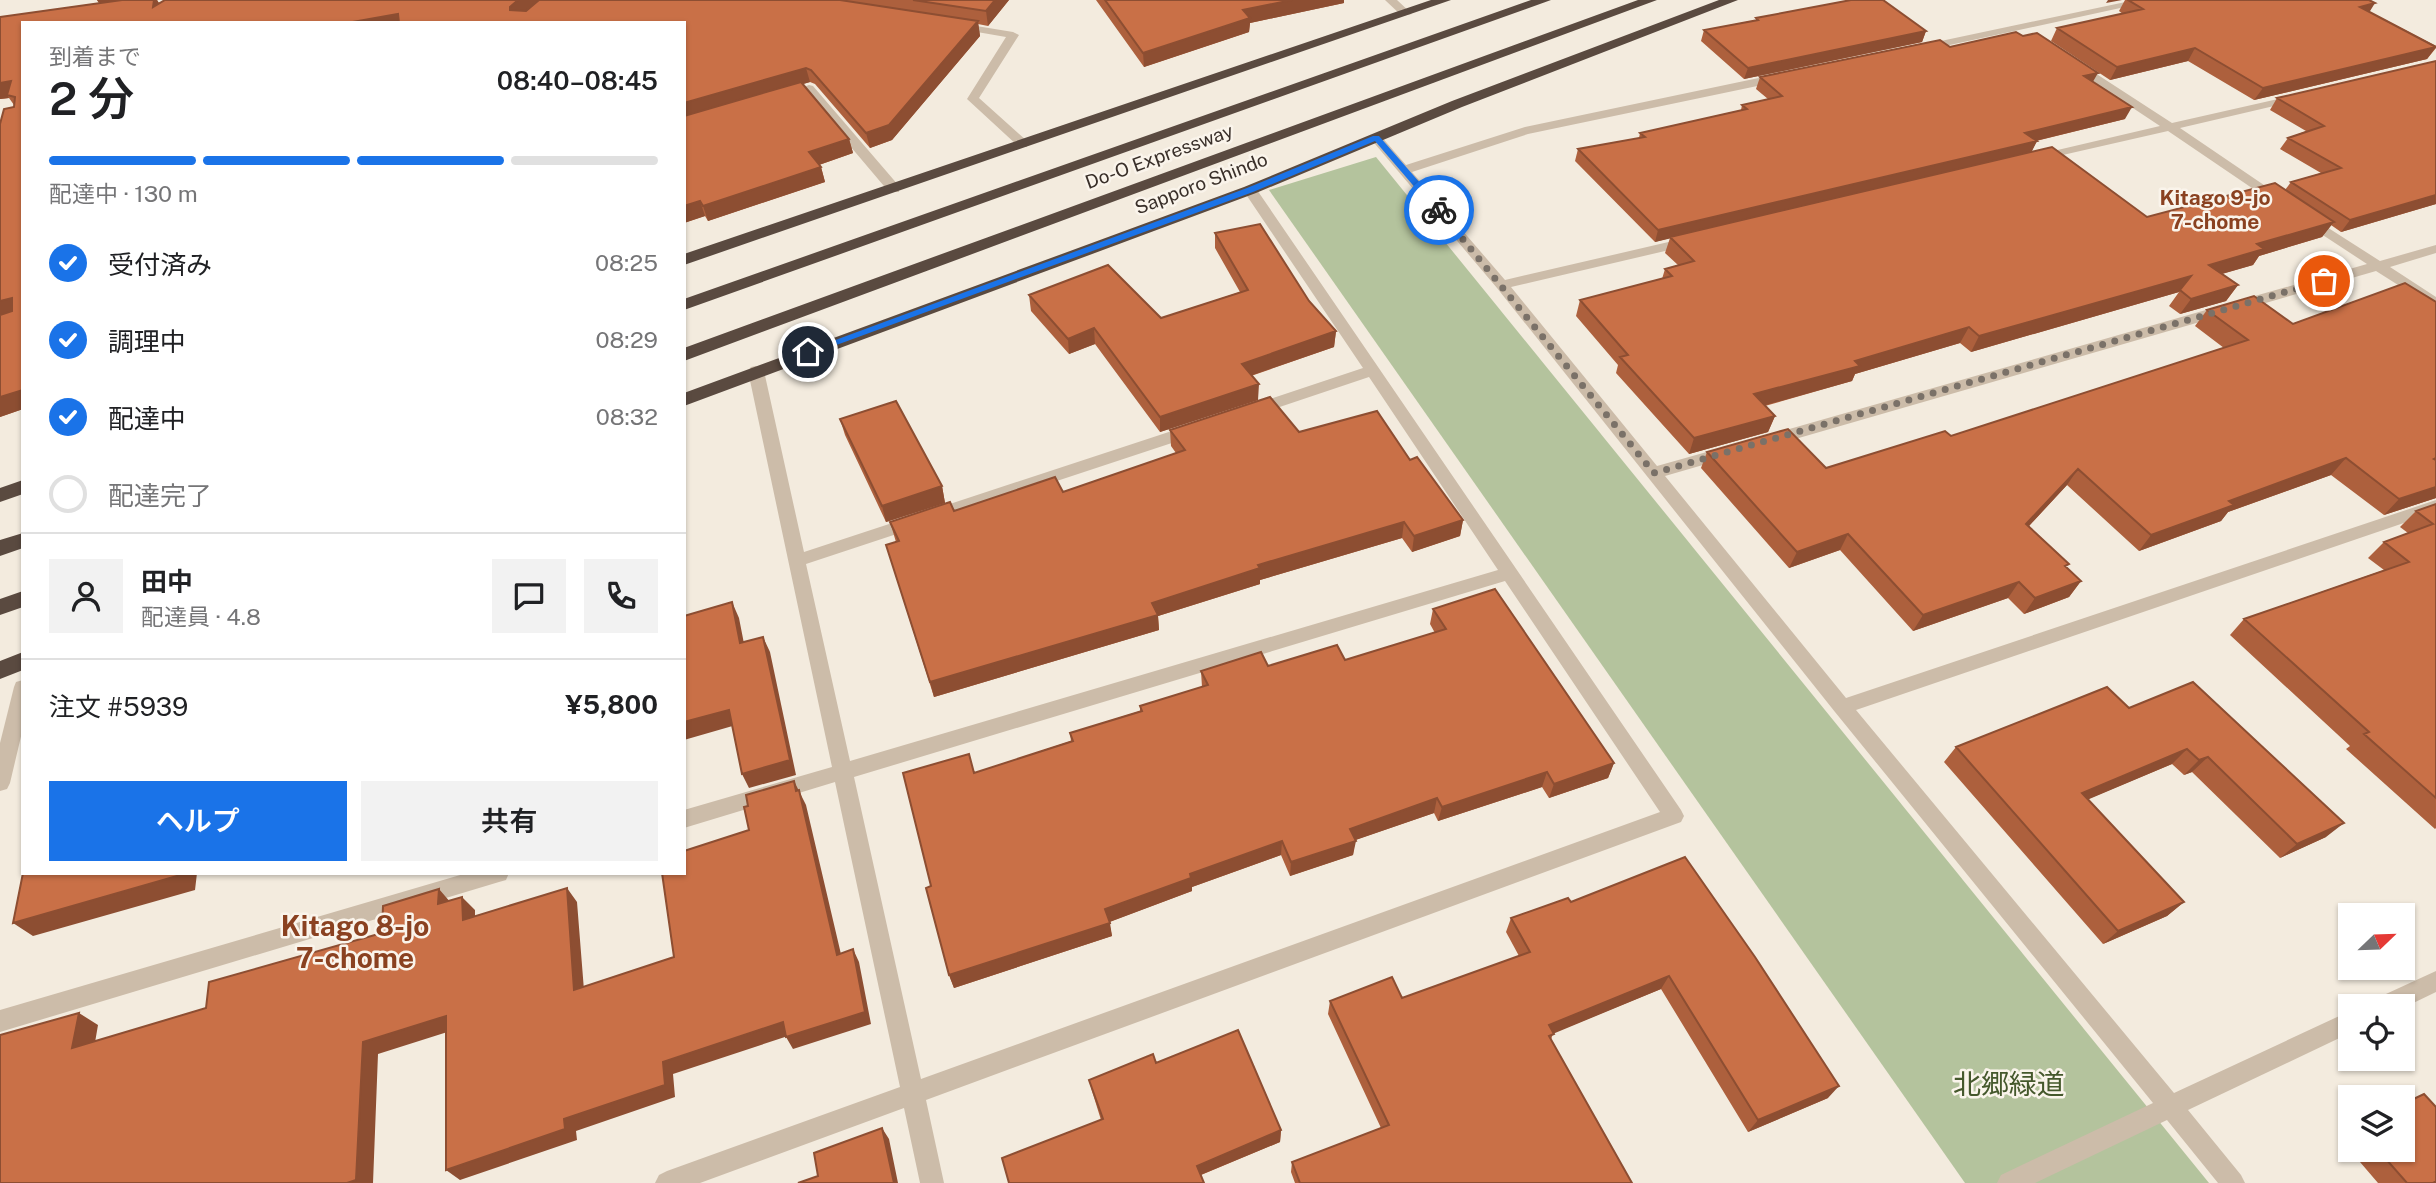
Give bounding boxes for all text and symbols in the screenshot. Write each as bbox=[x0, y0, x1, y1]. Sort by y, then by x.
text: 到着まで bbox=[49, 43, 141, 70]
text: 08:40–08:45 bbox=[497, 65, 658, 96]
text: 2 分 bbox=[49, 71, 134, 125]
street label: Do-O Expressway bbox=[1082, 119, 1236, 193]
street label: Sapporo Shindo bbox=[1131, 148, 1271, 218]
courier bbox=[1404, 175, 1474, 245]
text: 配達中 · 130 m bbox=[49, 180, 198, 207]
district label: Kitago 9-jo 7-chome bbox=[2159, 185, 2271, 234]
icon: bike bbox=[1420, 191, 1458, 229]
icon: check bbox=[49, 244, 87, 282]
text: 受付済み bbox=[108, 249, 212, 280]
text: 08:25 bbox=[595, 249, 658, 276]
pin bbox=[2294, 251, 2354, 311]
icon: bag bbox=[2305, 262, 2343, 300]
icon: check bbox=[49, 321, 87, 359]
pin bbox=[778, 322, 838, 382]
text: 調理中 bbox=[108, 326, 186, 357]
text: 08:29 bbox=[595, 326, 658, 353]
icon: home bbox=[789, 333, 827, 371]
icon: check bbox=[49, 398, 87, 436]
text: 配達中 bbox=[108, 403, 186, 434]
text: 08:32 bbox=[596, 403, 658, 430]
text: 配達完了 bbox=[108, 480, 212, 511]
button: person bbox=[49, 559, 123, 633]
button: chat bbox=[492, 559, 566, 633]
button: phone bbox=[584, 559, 658, 633]
text: 田中 bbox=[141, 566, 193, 597]
text: 配達員 · 4.8 bbox=[141, 603, 261, 630]
text: ¥5,800 bbox=[565, 689, 658, 720]
text: 注文 #5939 bbox=[49, 691, 188, 722]
button: ヘルプ bbox=[49, 781, 347, 861]
button: 共有 bbox=[361, 781, 658, 861]
north arrow bbox=[2338, 903, 2415, 980]
map controls bbox=[2338, 903, 2415, 1162]
district label: Kitago 8-jo 7-chome bbox=[281, 909, 429, 974]
button: locate bbox=[2338, 994, 2415, 1071]
park label: 北郷緑道 bbox=[1953, 1067, 2065, 1100]
button: layers bbox=[2338, 1085, 2415, 1162]

